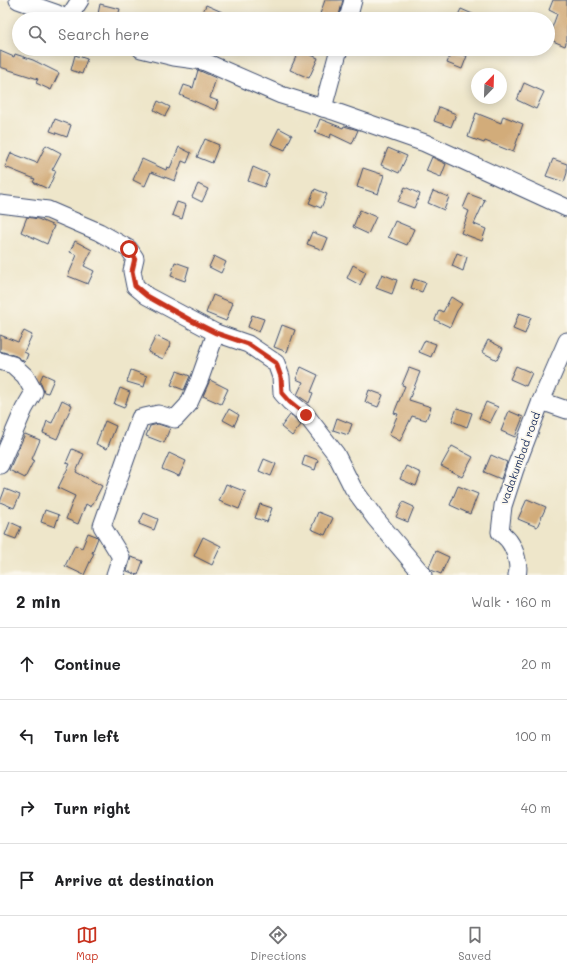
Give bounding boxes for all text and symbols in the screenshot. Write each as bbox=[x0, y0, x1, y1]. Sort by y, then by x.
search box bbox=[12, 12, 555, 56]
icon: search bbox=[26, 23, 48, 45]
text: Search here bbox=[58, 24, 149, 44]
north arrow bbox=[471, 68, 507, 104]
route start bbox=[120, 240, 138, 258]
route end bbox=[297, 406, 315, 424]
street label: vadakumbad road bbox=[496, 410, 543, 506]
text: 2 min bbox=[16, 590, 61, 612]
text: Walk · 160 m bbox=[471, 593, 551, 610]
icon: ahead bbox=[16, 653, 38, 675]
text: Continue bbox=[54, 654, 121, 674]
text: 20 m bbox=[521, 655, 551, 672]
icon: left bbox=[16, 725, 38, 747]
text: Turn left bbox=[54, 726, 119, 746]
text: 100 m bbox=[515, 727, 551, 744]
icon: right bbox=[16, 797, 38, 819]
text: Turn right bbox=[54, 798, 131, 818]
text: 40 m bbox=[521, 799, 551, 816]
icon: arrive bbox=[16, 869, 38, 891]
text: Arrive at destination bbox=[54, 870, 214, 890]
tab: Map bbox=[76, 924, 98, 963]
tab: Directions bbox=[250, 924, 306, 963]
tab: Saved bbox=[458, 924, 491, 963]

